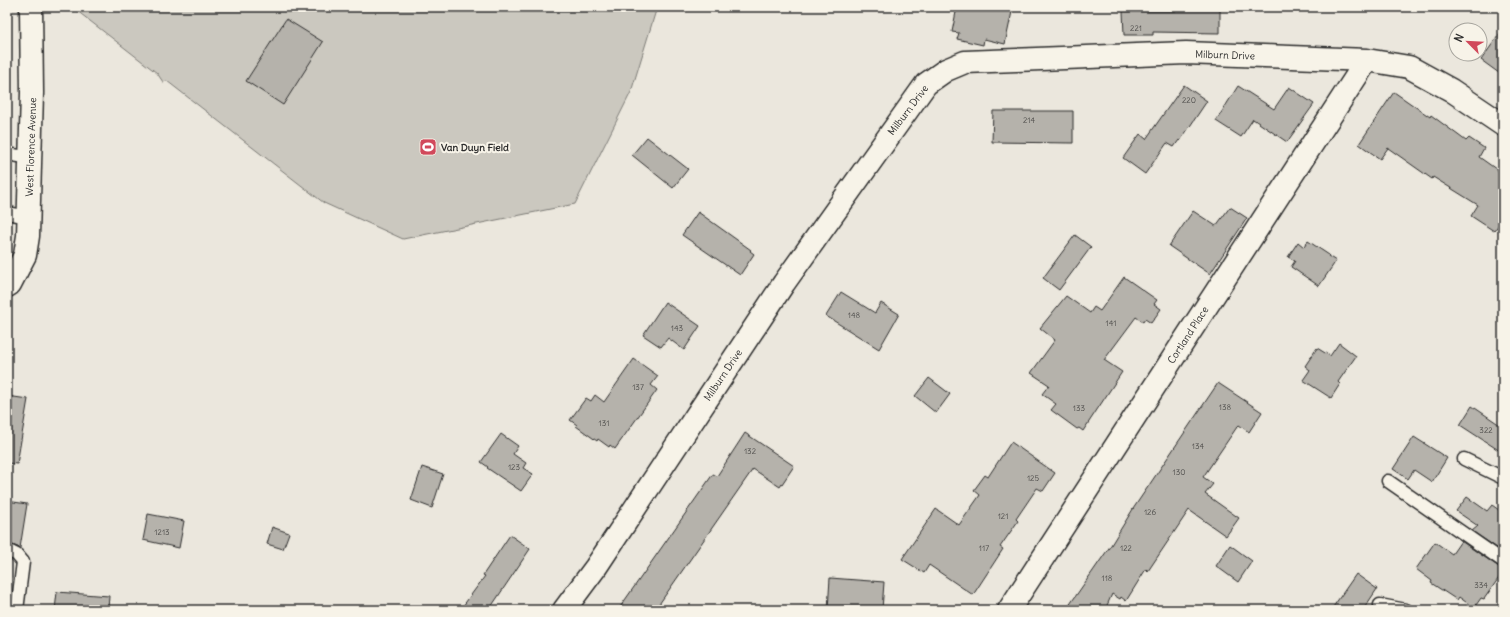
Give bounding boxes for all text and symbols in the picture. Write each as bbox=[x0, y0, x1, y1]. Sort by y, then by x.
north arrow bbox=[1448, 22, 1488, 62]
house number: 221 bbox=[1130, 23, 1142, 33]
text: N bbox=[1451, 32, 1467, 44]
street label: Milburn Drive bbox=[1195, 47, 1255, 63]
street label: Milburn Drive bbox=[885, 82, 931, 138]
house number: 220 bbox=[1182, 95, 1196, 105]
street label: West Florence Avenue bbox=[23, 97, 39, 197]
house number: 214 bbox=[1023, 115, 1035, 125]
sports icon: Van Duyn Field bbox=[418, 137, 438, 157]
place label: Van Duyn Field bbox=[441, 141, 509, 154]
street label: Cortland Place bbox=[1165, 304, 1211, 366]
house number: 148 bbox=[848, 310, 861, 320]
house number: 141 bbox=[1106, 318, 1116, 328]
house number: 143 bbox=[671, 323, 684, 333]
street label: Milburn Drive bbox=[701, 347, 745, 403]
house number: 137 bbox=[632, 382, 644, 392]
house number: 138 bbox=[1219, 402, 1232, 412]
house number: 133 bbox=[1073, 403, 1086, 413]
house number: 131 bbox=[599, 418, 609, 428]
house number: 322 bbox=[1479, 425, 1493, 435]
house number: 134 bbox=[1192, 441, 1205, 451]
house number: 132 bbox=[744, 446, 757, 456]
house number: 123 bbox=[508, 462, 521, 472]
house number: 130 bbox=[1173, 467, 1185, 477]
house number: 125 bbox=[1027, 473, 1039, 483]
house number: 126 bbox=[1144, 507, 1156, 517]
house number: 121 bbox=[998, 511, 1008, 521]
house number: 1213 bbox=[154, 527, 170, 537]
house number: 117 bbox=[979, 543, 989, 553]
house number: 122 bbox=[1120, 543, 1133, 553]
house number: 118 bbox=[1102, 573, 1113, 583]
house number: 334 bbox=[1474, 580, 1488, 590]

